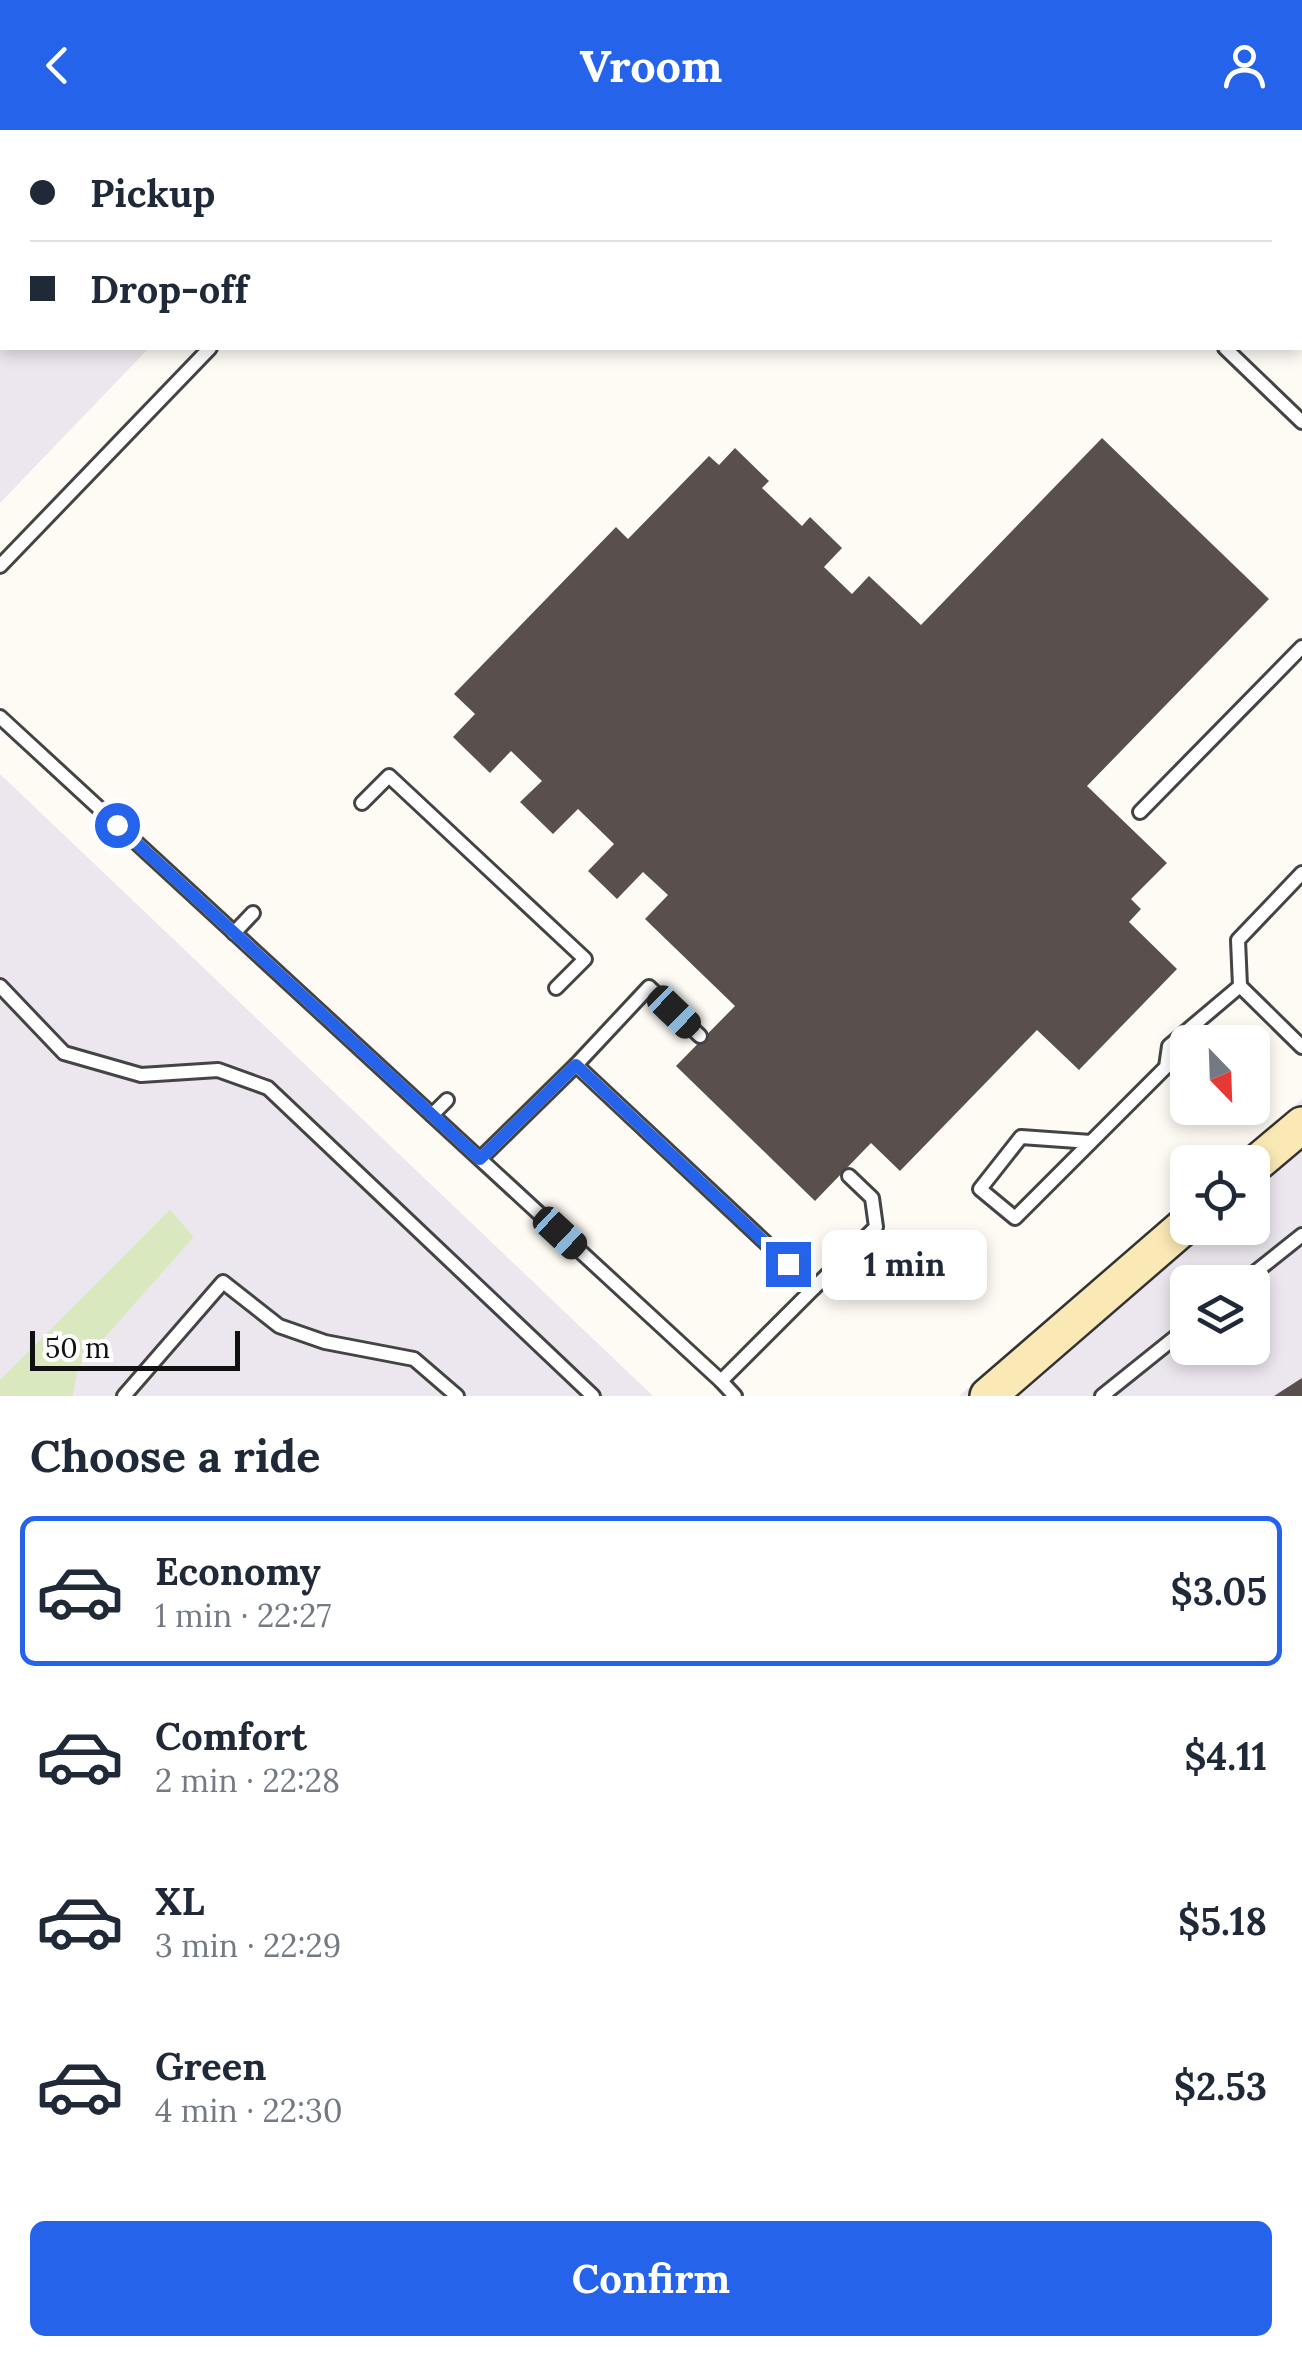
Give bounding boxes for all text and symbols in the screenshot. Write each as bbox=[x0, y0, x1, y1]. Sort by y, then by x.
text: Vroom bbox=[580, 37, 722, 94]
icon: back bbox=[30, 38, 85, 93]
icon: person bbox=[1217, 38, 1272, 93]
text: Pickup bbox=[90, 169, 215, 217]
text: Drop-off bbox=[90, 265, 248, 313]
route start bbox=[95, 803, 140, 848]
car bbox=[642, 980, 706, 1044]
north arrow bbox=[1170, 1025, 1270, 1125]
map controls bbox=[1170, 1025, 1270, 1365]
button: locate bbox=[1170, 1145, 1270, 1245]
car bbox=[528, 1202, 592, 1264]
callout: 1 min bbox=[823, 1229, 988, 1299]
route end bbox=[766, 1242, 811, 1287]
text: 1 min bbox=[864, 1244, 945, 1285]
button: layers bbox=[1170, 1265, 1270, 1365]
scale bar bbox=[30, 1326, 240, 1370]
text: 50 m bbox=[45, 1330, 110, 1366]
text: Choose a ride bbox=[30, 1427, 320, 1484]
icon: car bbox=[35, 1546, 125, 1636]
text: Economy bbox=[155, 1547, 321, 1595]
text: $3.05 bbox=[1170, 1567, 1267, 1615]
text: 1 min · 22:27 bbox=[155, 1595, 331, 1636]
icon: car bbox=[35, 1711, 125, 1801]
text: Comfort bbox=[155, 1712, 307, 1760]
text: $4.11 bbox=[1184, 1732, 1267, 1780]
text: 2 min · 22:28 bbox=[155, 1760, 340, 1801]
icon: car bbox=[35, 1876, 125, 1966]
text: XL bbox=[155, 1877, 205, 1925]
text: $5.18 bbox=[1178, 1897, 1267, 1945]
text: 3 min · 22:29 bbox=[155, 1925, 341, 1966]
icon: car bbox=[35, 2041, 125, 2131]
text: Green bbox=[155, 2042, 267, 2090]
text: $2.53 bbox=[1174, 2062, 1267, 2110]
text: 4 min · 22:30 bbox=[155, 2090, 343, 2131]
button: Confirm bbox=[30, 2221, 1272, 2336]

